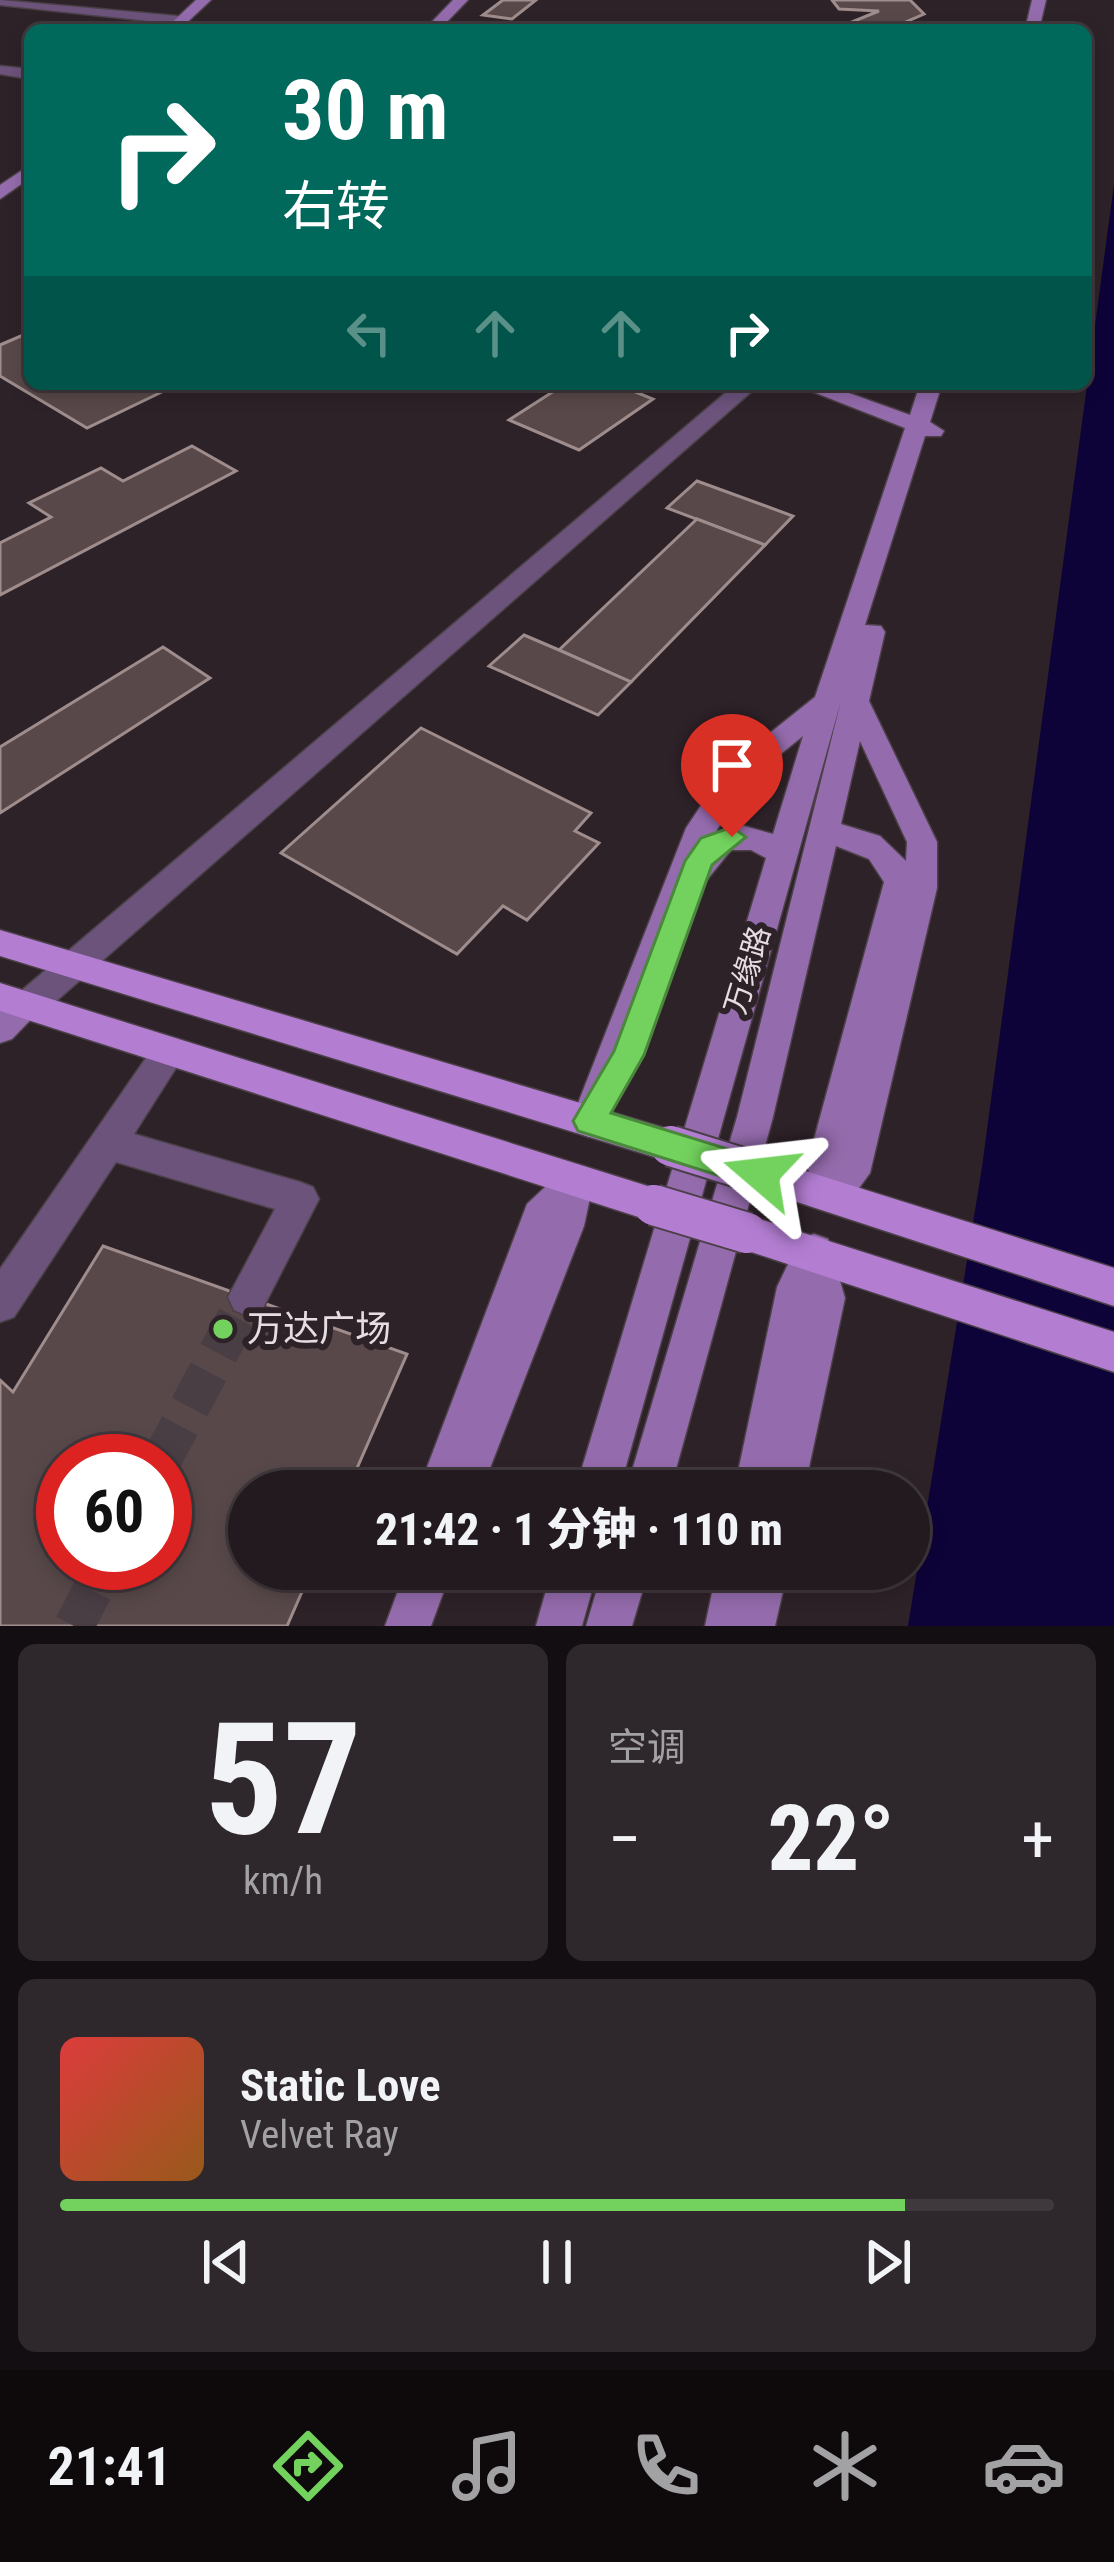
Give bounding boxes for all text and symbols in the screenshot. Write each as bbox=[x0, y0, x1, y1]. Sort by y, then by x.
text: 30 m bbox=[282, 61, 449, 160]
icon: right bbox=[84, 72, 240, 228]
text: 右转 bbox=[282, 175, 390, 238]
icon: left bbox=[336, 300, 402, 366]
icon: ahead bbox=[462, 300, 528, 366]
icon: ahead bbox=[588, 300, 654, 366]
icon: right bbox=[714, 300, 780, 366]
pin bbox=[681, 714, 783, 837]
icon: arrive bbox=[699, 732, 765, 798]
street label: 万缘路 bbox=[717, 922, 777, 1018]
position arrow bbox=[698, 1111, 824, 1237]
place label: 万达广场 bbox=[247, 1308, 391, 1350]
marker: 万达广场 bbox=[210, 1316, 236, 1342]
speed limit sign: 60 bbox=[36, 1434, 192, 1590]
text: 21:42 · 1 分钟 · 110 m bbox=[375, 1503, 783, 1556]
text: 57 bbox=[204, 1688, 362, 1871]
text: 空调 bbox=[608, 1725, 686, 1771]
text: 22° bbox=[768, 1787, 895, 1892]
text: − bbox=[608, 1801, 641, 1878]
text: + bbox=[1021, 1801, 1054, 1878]
text: km/h bbox=[243, 1858, 323, 1904]
text: Static Love bbox=[240, 2059, 441, 2112]
text: Velvet Ray bbox=[240, 2112, 399, 2158]
icon: previous bbox=[193, 2229, 259, 2295]
icon: pause bbox=[524, 2229, 590, 2295]
icon: next bbox=[855, 2229, 921, 2295]
icon: directions bbox=[266, 2424, 350, 2508]
icon: music bbox=[445, 2424, 529, 2508]
icon: phone bbox=[624, 2424, 708, 2508]
icon: climate bbox=[803, 2424, 887, 2508]
icon: car bbox=[982, 2424, 1066, 2508]
text: 21:41 bbox=[48, 2435, 171, 2498]

